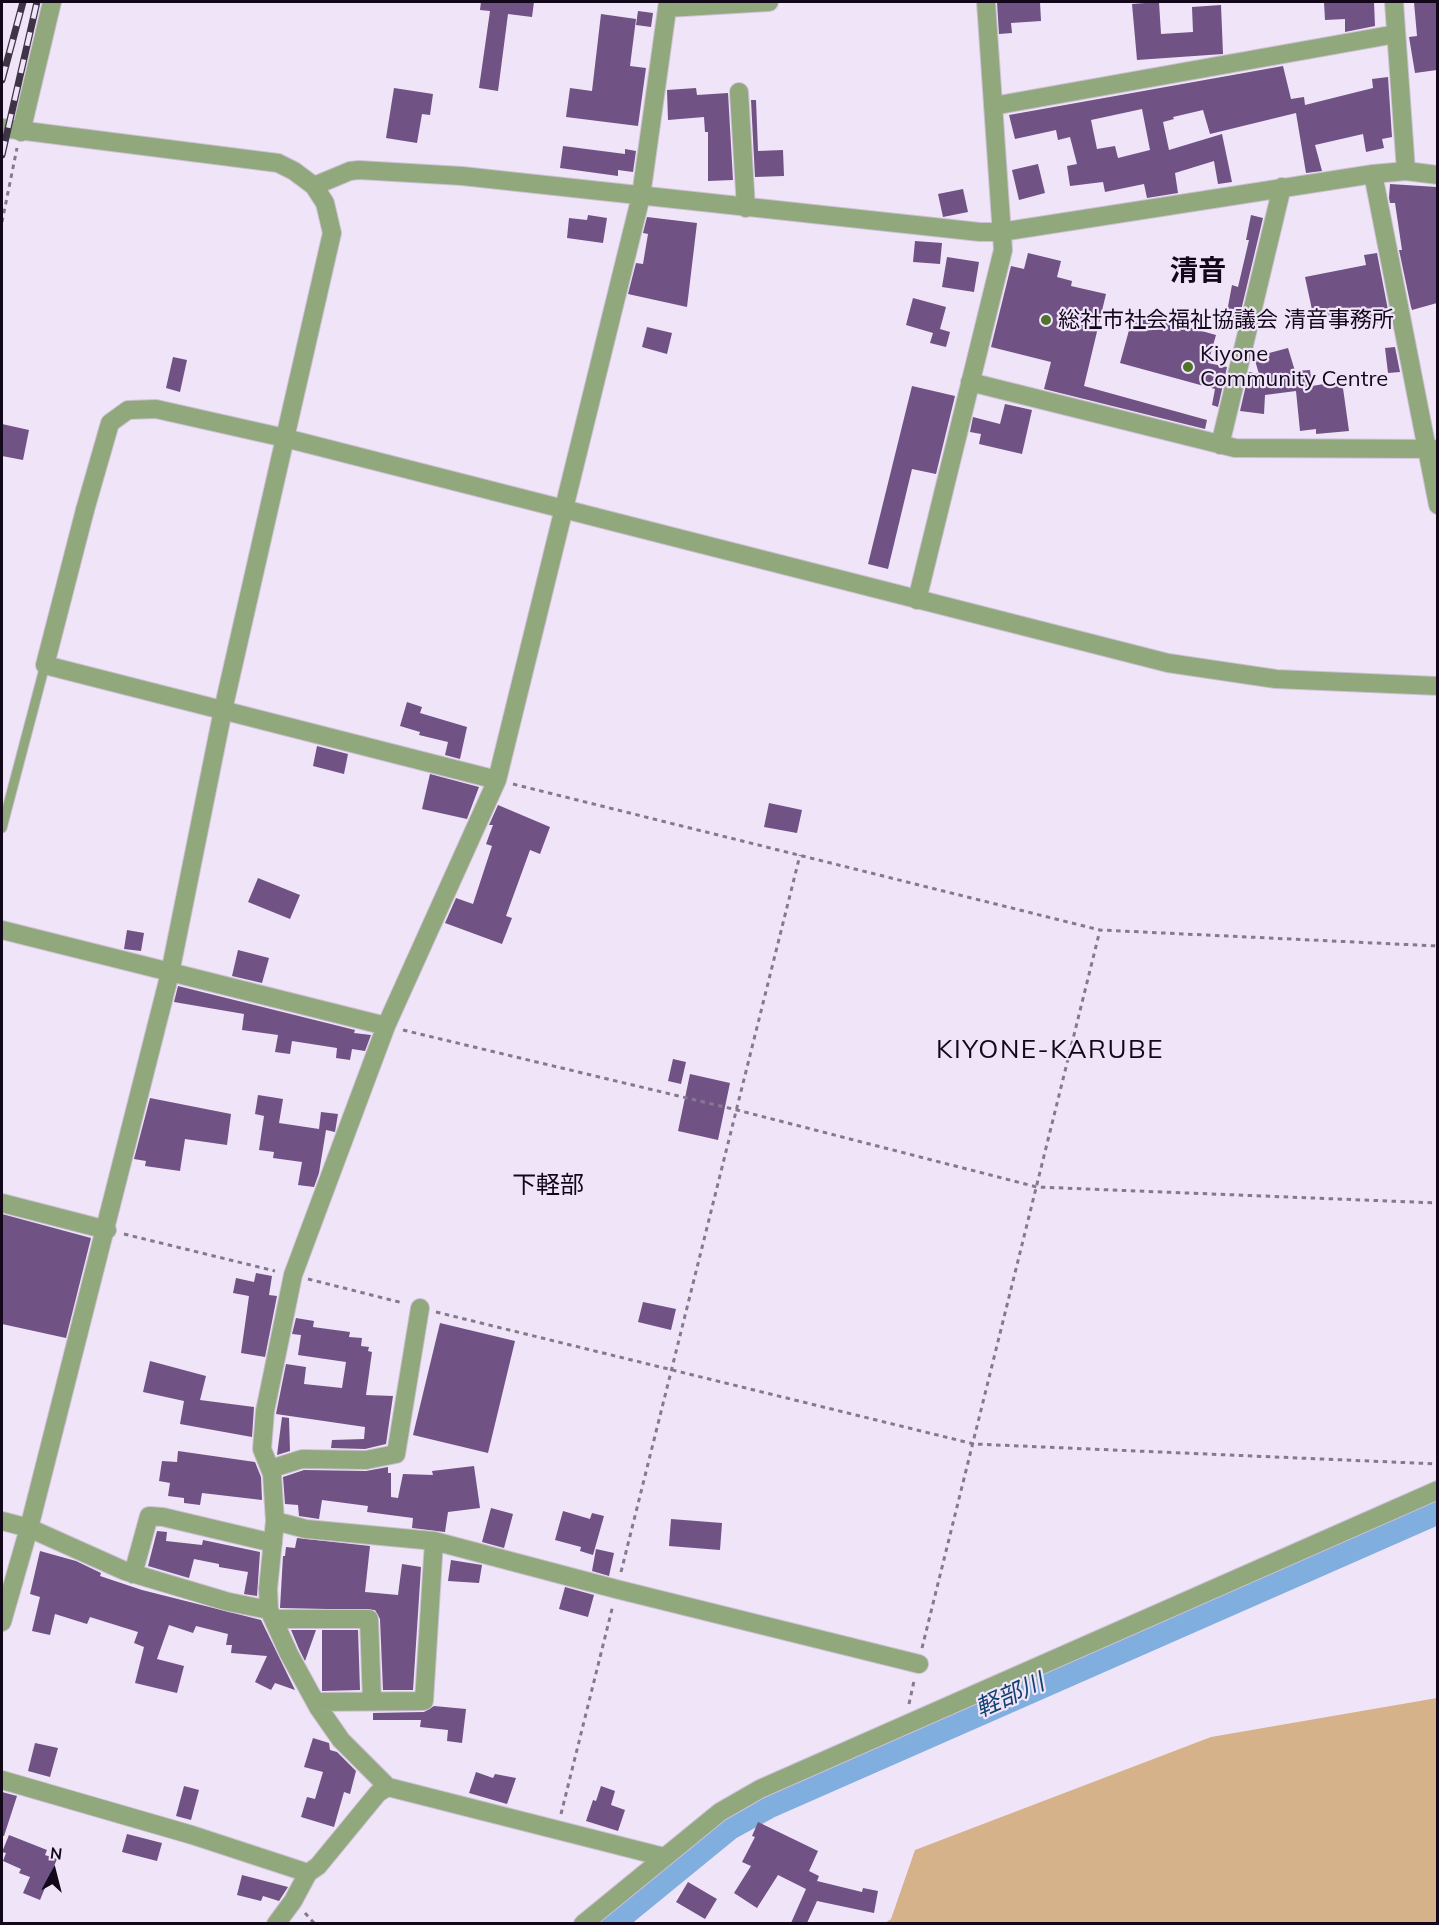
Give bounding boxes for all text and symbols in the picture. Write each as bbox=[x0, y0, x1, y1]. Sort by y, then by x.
district label: 清音 bbox=[1170, 255, 1226, 289]
place label: 総社市社会福祉協議会 清音事務所 bbox=[1058, 307, 1394, 333]
marker: 総社市社会福祉協議会 清音事務所 bbox=[1039, 313, 1053, 327]
place label: Kiyone Community Centre bbox=[1200, 341, 1388, 392]
marker: Kiyone Community Centre bbox=[1181, 360, 1195, 374]
district label: KIYONE-KARUBE bbox=[936, 1034, 1164, 1066]
district label: 下軽部 bbox=[512, 1172, 584, 1200]
water label: 軽部川 bbox=[971, 1668, 1049, 1724]
north arrow bbox=[24, 1841, 84, 1901]
text: N bbox=[49, 1842, 63, 1864]

